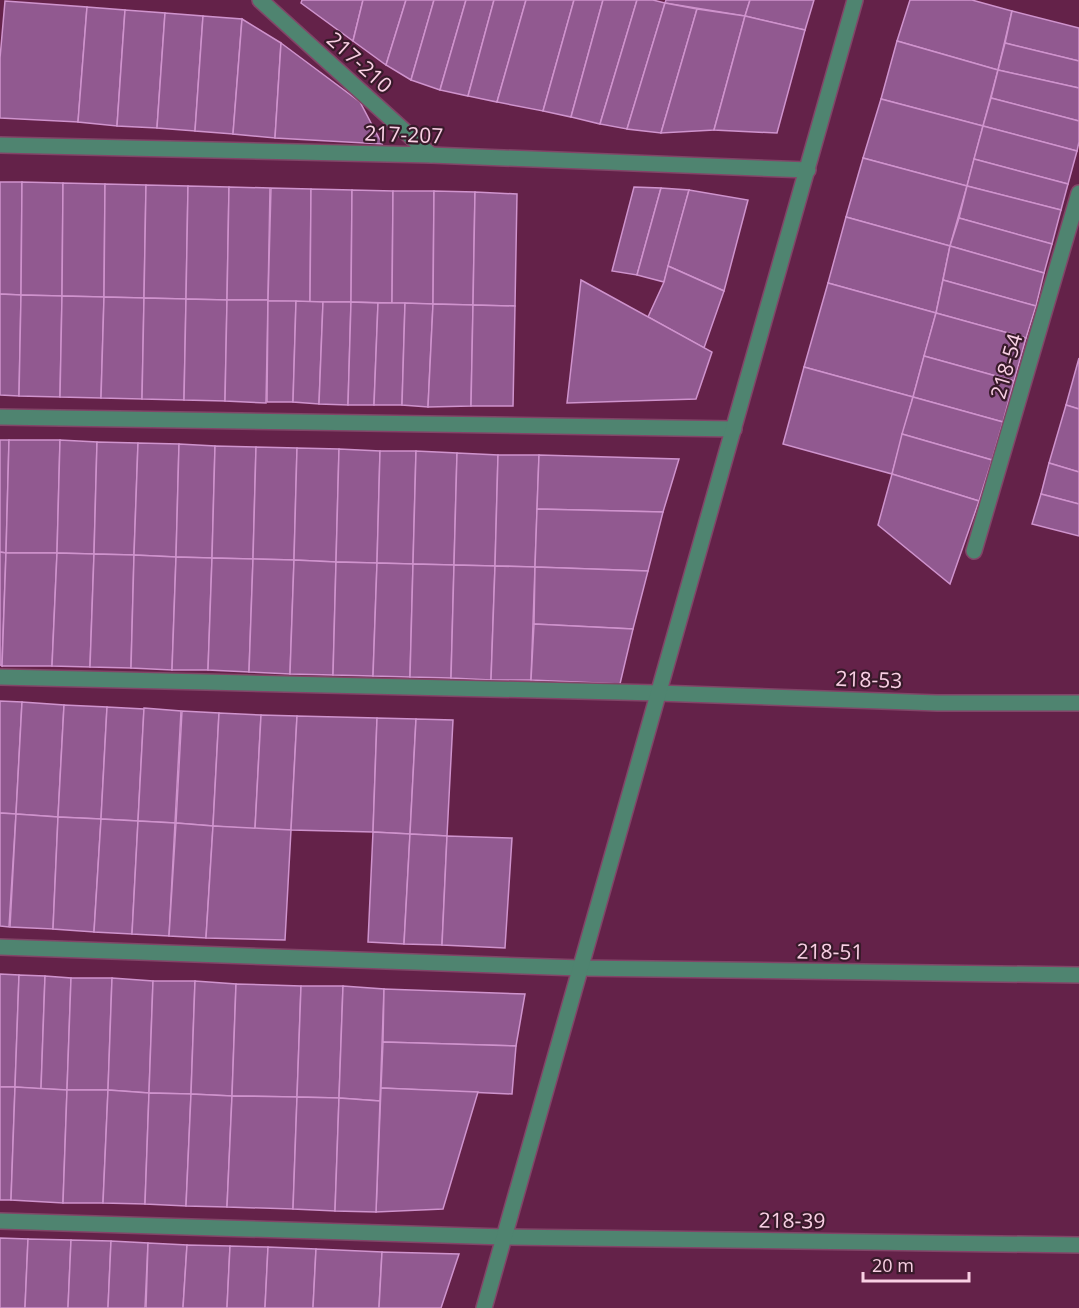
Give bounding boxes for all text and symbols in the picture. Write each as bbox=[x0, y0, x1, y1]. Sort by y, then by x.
street label: 217-210 bbox=[321, 25, 399, 99]
street label: 217-207 bbox=[364, 119, 444, 149]
street label: 218-54 bbox=[983, 330, 1029, 402]
street label: 218-53 bbox=[835, 664, 903, 694]
street label: 218-51 bbox=[796, 936, 864, 966]
street label: 218-39 bbox=[758, 1205, 826, 1235]
scale bar bbox=[863, 1245, 970, 1283]
text: 20 m bbox=[872, 1253, 914, 1277]

